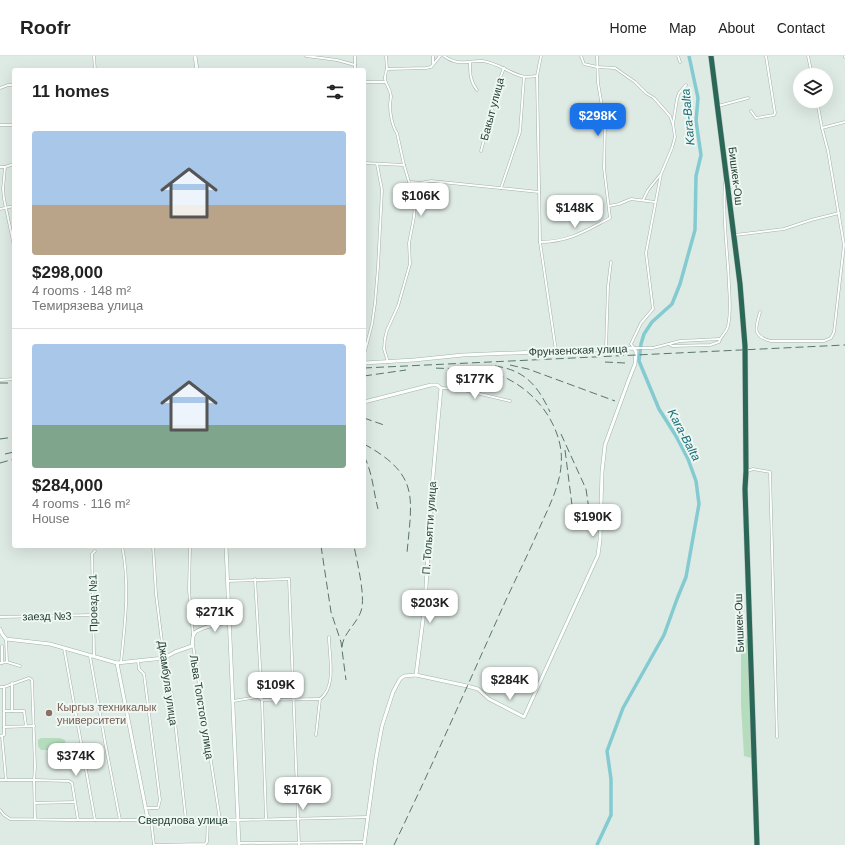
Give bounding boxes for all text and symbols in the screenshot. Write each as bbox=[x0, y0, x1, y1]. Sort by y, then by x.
text: Roofr bbox=[20, 17, 71, 38]
text: Home bbox=[610, 20, 647, 36]
text: Map bbox=[669, 20, 696, 36]
text: About bbox=[718, 20, 755, 36]
text: Contact bbox=[777, 20, 825, 36]
map controls bbox=[793, 68, 833, 108]
button: layers bbox=[793, 68, 833, 108]
street label: Бакыт улица bbox=[478, 75, 506, 142]
icon: filters bbox=[324, 81, 346, 103]
text: 11 homes bbox=[32, 82, 110, 101]
water label: Kara-Balta bbox=[679, 88, 697, 146]
pin: $298K bbox=[570, 103, 626, 137]
text: $298K bbox=[579, 108, 617, 123]
street label: Бишкек-Ош bbox=[726, 146, 746, 206]
icon: home bbox=[153, 157, 225, 229]
pin: $106K bbox=[393, 183, 449, 217]
text: $106K bbox=[402, 188, 440, 203]
pin: $148K bbox=[547, 195, 603, 229]
text: $148K bbox=[556, 200, 594, 215]
text: $298,000 bbox=[32, 263, 103, 282]
text: 4 rooms · 148 m² bbox=[32, 283, 131, 298]
text: Темирязева улица bbox=[32, 298, 143, 313]
street label: Фрунзенская улица bbox=[528, 342, 629, 358]
pin: $177K bbox=[447, 366, 503, 400]
icon: home bbox=[153, 370, 225, 442]
text: $177K bbox=[456, 371, 494, 386]
water label: Kara-Balta bbox=[665, 407, 704, 464]
text: $284,000 bbox=[32, 476, 103, 495]
street label: П. Тольятти улица bbox=[420, 480, 438, 575]
text: 4 rooms · 116 m² bbox=[32, 496, 130, 511]
pin: $190K bbox=[565, 504, 621, 538]
text: $190K bbox=[574, 509, 612, 524]
text: House bbox=[32, 511, 70, 526]
street label: Проезд №1 bbox=[86, 574, 100, 632]
pin: $203K bbox=[402, 590, 458, 624]
street label: Бишкек-Ош bbox=[732, 593, 746, 653]
text: $203K bbox=[411, 595, 449, 610]
pin: $271K bbox=[187, 599, 243, 633]
text: $271K bbox=[196, 604, 234, 619]
street label: заезд №3 bbox=[22, 610, 72, 622]
street label: Джамбула улица bbox=[156, 640, 180, 727]
street label: Льва Толстого улица bbox=[188, 654, 216, 761]
pin: $284K bbox=[482, 667, 538, 701]
pin: $109K bbox=[248, 672, 304, 706]
text: $284K bbox=[491, 672, 529, 687]
text: $109K bbox=[257, 677, 295, 692]
place label: Кыргыз техникалык университети bbox=[57, 701, 156, 726]
marker: Кыргыз техникалык университети bbox=[44, 708, 54, 718]
pin: $374K bbox=[48, 743, 104, 777]
text: $374K bbox=[57, 748, 95, 763]
pin: $176K bbox=[275, 777, 331, 811]
text: $176K bbox=[284, 782, 322, 797]
street label: Свердлова улица bbox=[138, 814, 229, 826]

